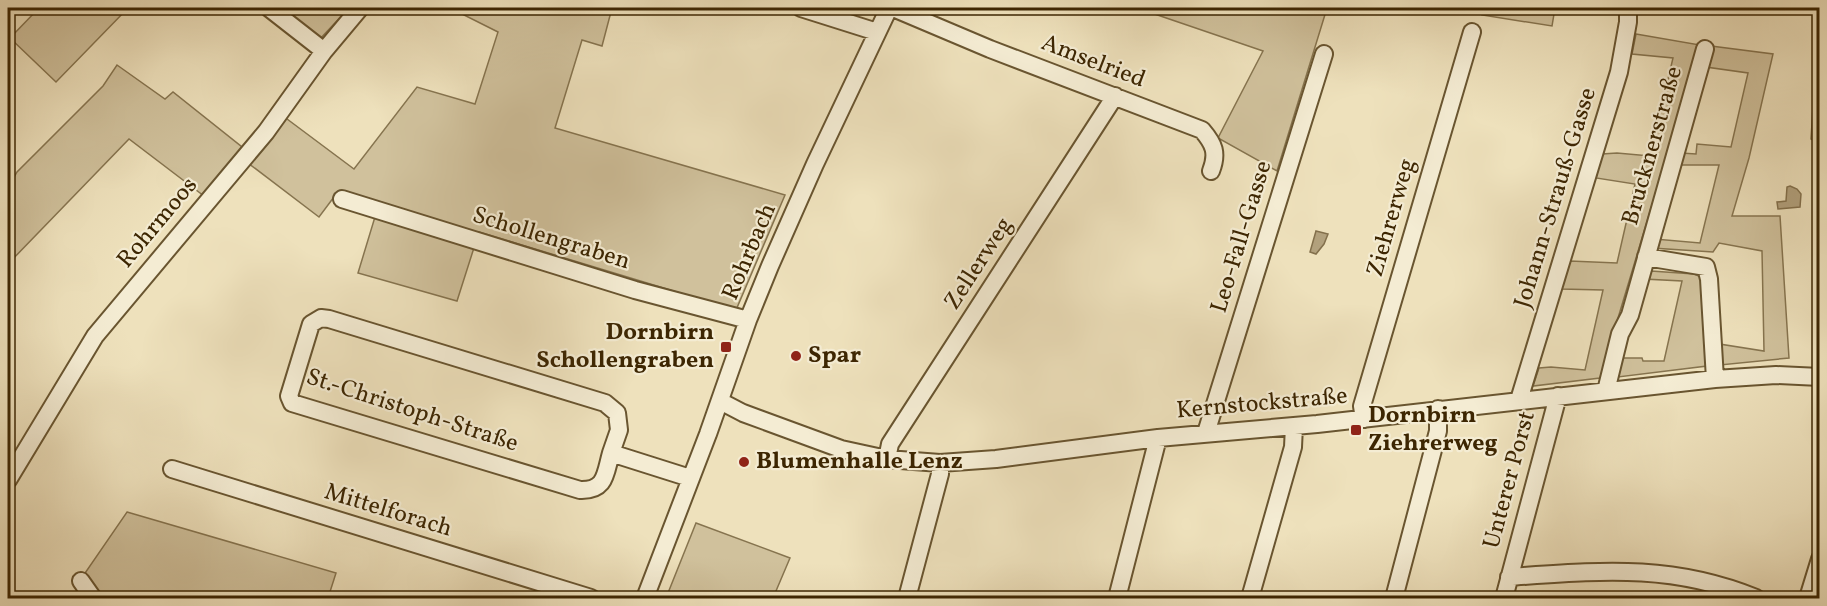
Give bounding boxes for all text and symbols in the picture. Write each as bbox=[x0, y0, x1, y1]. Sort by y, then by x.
street label: Amselried bbox=[1036, 27, 1150, 97]
street label: Brucknerstraße bbox=[1614, 63, 1692, 229]
street label: Johann-Strauß-Gasse bbox=[1506, 84, 1606, 312]
street label: Ziehrerweg bbox=[1359, 155, 1425, 281]
street label: Leo-Fall-Gasse bbox=[1203, 157, 1281, 317]
street label: Rohrmoos bbox=[110, 170, 206, 276]
street label: Rohrbach bbox=[714, 198, 786, 306]
street label: Schollengraben bbox=[468, 199, 634, 279]
street label: Zellerweg bbox=[936, 211, 1022, 317]
place label: Dornbirn Schollengraben bbox=[536, 316, 714, 378]
place label: Spar bbox=[808, 339, 861, 373]
marker: Dornbirn Schollengraben bbox=[719, 340, 733, 354]
marker: Spar bbox=[789, 349, 803, 363]
street label: St.-Christoph-Straße bbox=[302, 361, 522, 461]
street label: Kernstockstraße bbox=[1175, 380, 1349, 428]
place label: Dornbirn Ziehrerweg bbox=[1368, 399, 1498, 461]
street label: Unterer Porst bbox=[1475, 407, 1545, 553]
marker: Dornbirn Ziehrerweg bbox=[1349, 423, 1363, 437]
place label: Blumenhalle Lenz bbox=[756, 445, 963, 479]
marker: Blumenhalle Lenz bbox=[737, 455, 751, 469]
street label: Mittelforach bbox=[320, 475, 456, 547]

